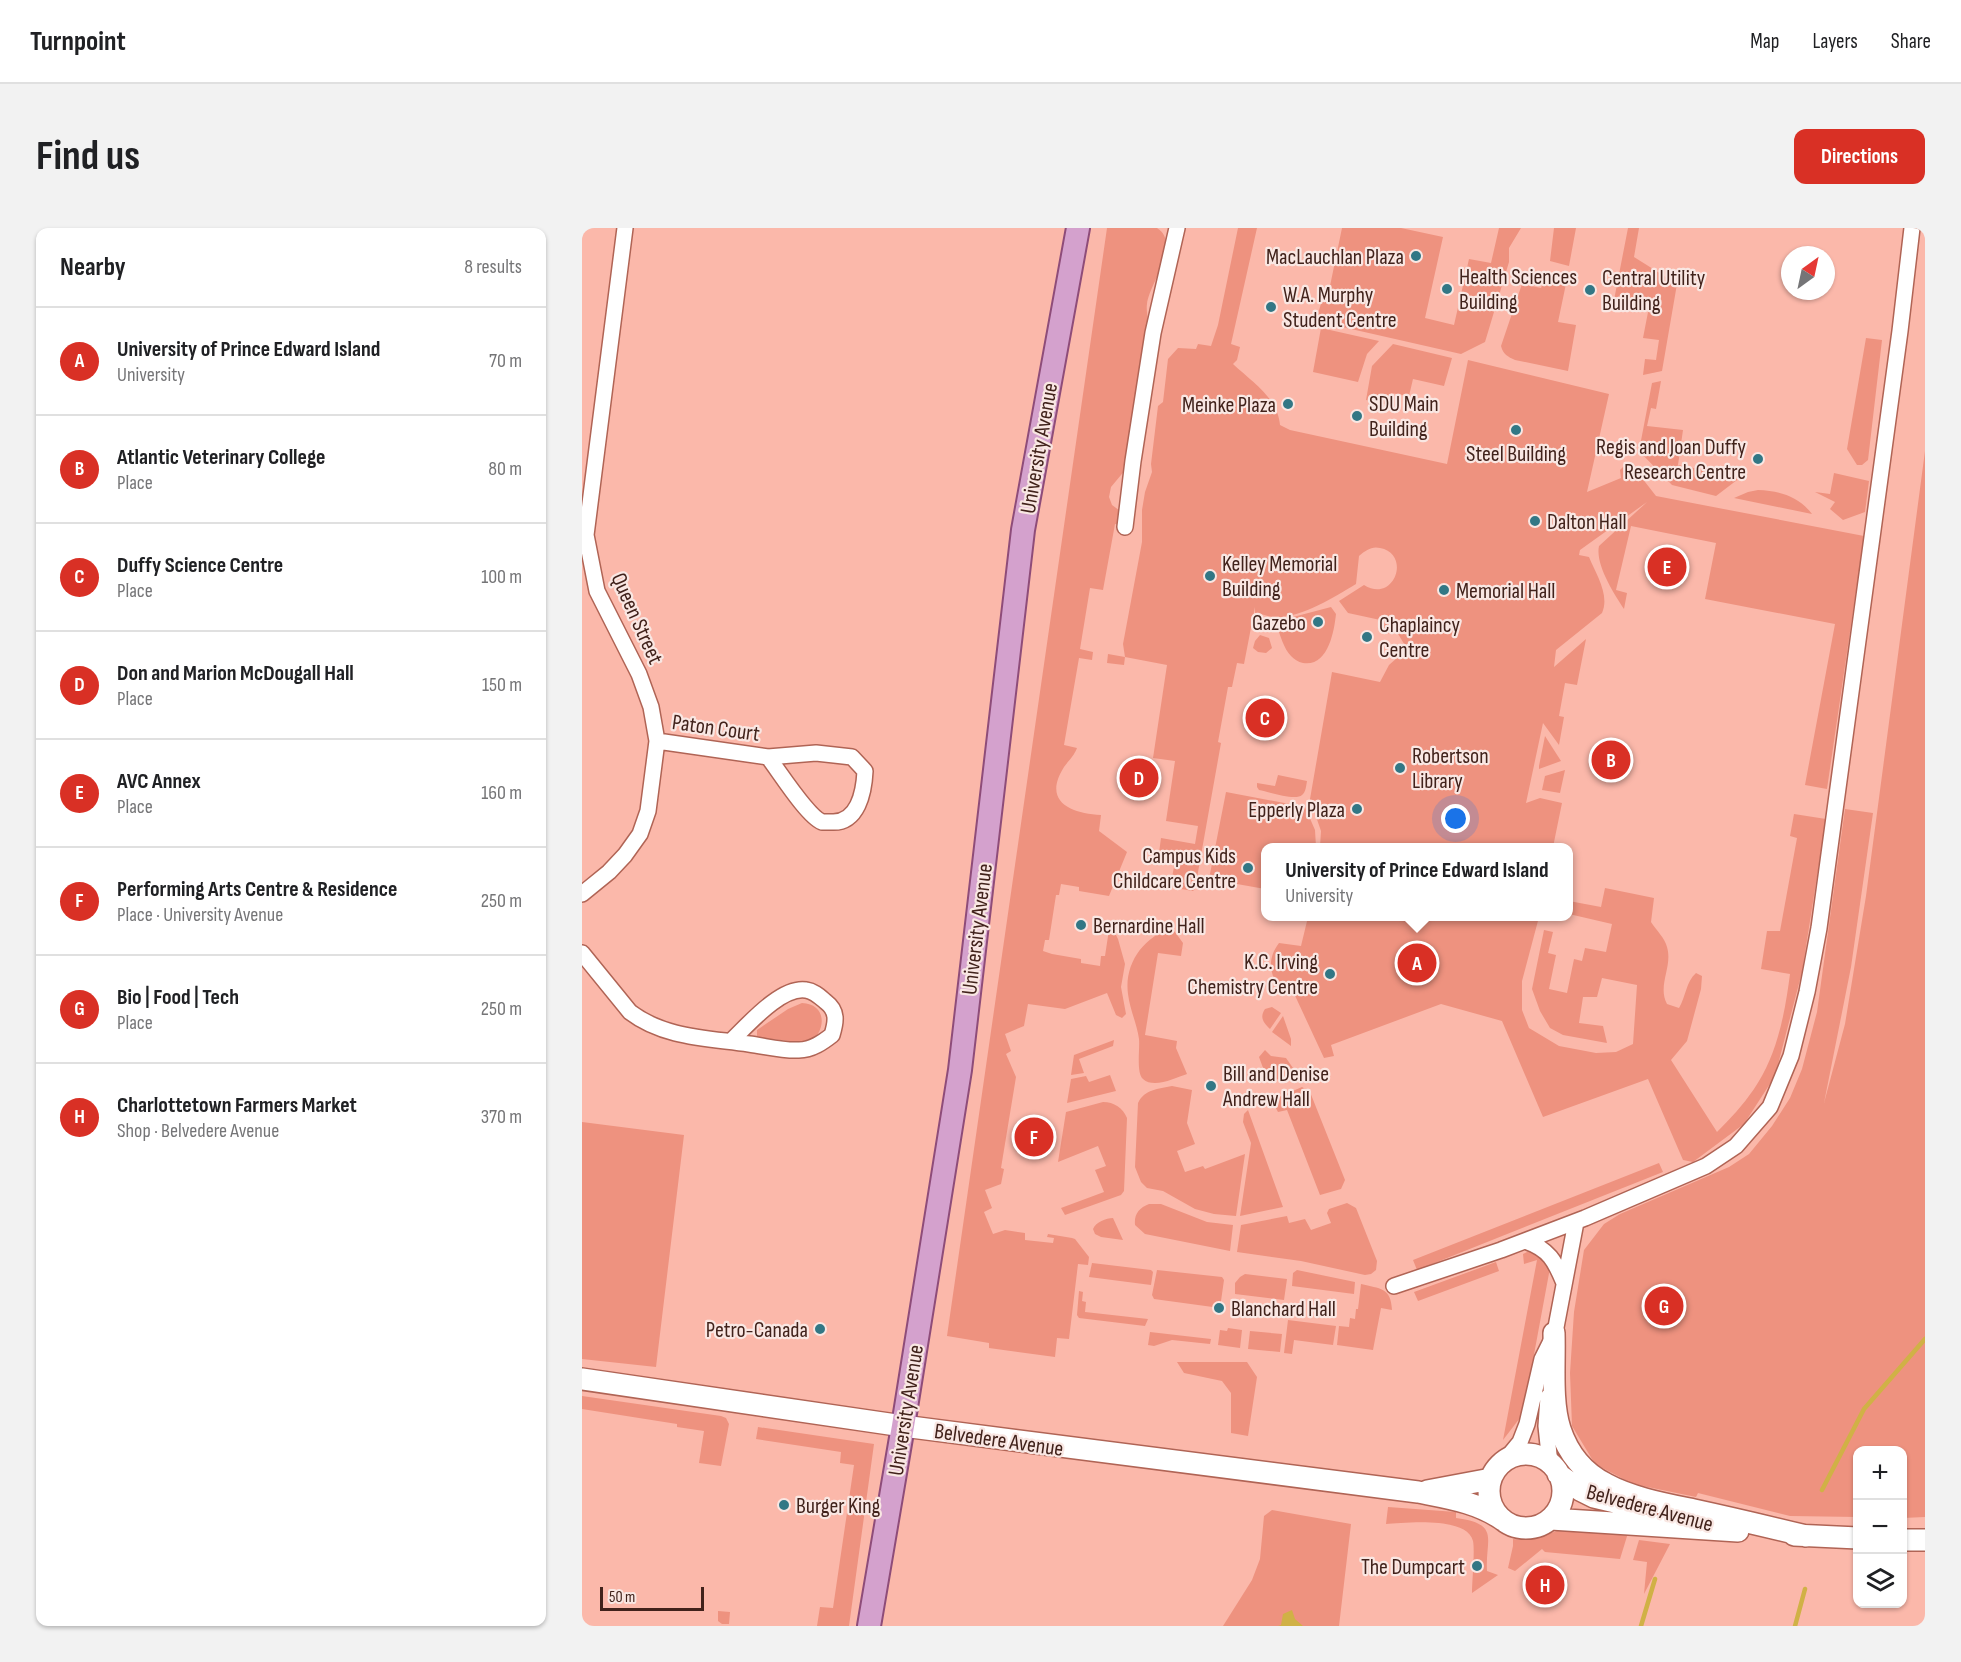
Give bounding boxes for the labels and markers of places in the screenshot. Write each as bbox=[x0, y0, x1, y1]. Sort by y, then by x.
place label: MacLauchlan Plaza bbox=[1266, 244, 1404, 271]
marker: MacLauchlan Plaza bbox=[1409, 249, 1423, 263]
place label: Health Sciences Building bbox=[1459, 264, 1577, 316]
place label: Central Utility Building bbox=[1602, 265, 1706, 317]
place label: W.A. Murphy Student Centre bbox=[1283, 282, 1397, 334]
marker: Health Sciences Building bbox=[1440, 282, 1454, 296]
marker: Central Utility Building bbox=[1583, 283, 1597, 297]
marker: W.A. Murphy Student Centre bbox=[1264, 300, 1278, 314]
place label: SDU Main Building bbox=[1369, 391, 1439, 443]
place label: Meinke Plaza bbox=[1182, 392, 1276, 419]
marker: Meinke Plaza bbox=[1281, 397, 1295, 411]
marker: SDU Main Building bbox=[1350, 409, 1364, 423]
marker: Steel Building bbox=[1509, 423, 1523, 437]
place label: Regis and Joan Duffy Research Centre bbox=[1596, 434, 1747, 486]
place label: Steel Building bbox=[1466, 441, 1566, 468]
marker: Regis and Joan Duffy Research Centre bbox=[1751, 452, 1765, 466]
place label: Dalton Hall bbox=[1547, 509, 1627, 536]
marker: Dalton Hall bbox=[1528, 514, 1542, 528]
pin: E bbox=[1648, 544, 1686, 590]
place label: Kelley Memorial Building bbox=[1222, 551, 1337, 603]
marker: Kelley Memorial Building bbox=[1203, 569, 1217, 583]
place label: Memorial Hall bbox=[1456, 578, 1555, 605]
marker: Memorial Hall bbox=[1437, 583, 1451, 597]
place label: Gazebo bbox=[1252, 610, 1306, 637]
place label: Chaplaincy Centre bbox=[1379, 612, 1460, 664]
marker: Gazebo bbox=[1311, 615, 1325, 629]
marker: Chaplaincy Centre bbox=[1360, 630, 1374, 644]
pin: C bbox=[1246, 696, 1284, 740]
pin: B bbox=[1592, 738, 1630, 782]
place label: Robertson Library bbox=[1412, 743, 1489, 795]
pin: D bbox=[1120, 756, 1158, 800]
marker: Robertson Library bbox=[1393, 761, 1407, 775]
place label: Epperly Plaza bbox=[1248, 797, 1345, 824]
marker: Epperly Plaza bbox=[1350, 802, 1364, 816]
place label: Campus Kids Childcare Centre bbox=[1113, 843, 1236, 895]
marker: Campus Kids Childcare Centre bbox=[1241, 861, 1255, 875]
place label: Bernardine Hall bbox=[1093, 913, 1205, 940]
marker: Bernardine Hall bbox=[1074, 918, 1088, 932]
pin: A bbox=[1398, 940, 1436, 986]
place label: K.C. Irving Chemistry Centre bbox=[1187, 949, 1318, 1001]
marker: K.C. Irving Chemistry Centre bbox=[1323, 967, 1337, 981]
place label: Bill and Denise Andrew Hall bbox=[1222, 1061, 1329, 1113]
marker: Bill and Denise Andrew Hall bbox=[1204, 1079, 1218, 1093]
pin: F bbox=[1014, 1114, 1054, 1160]
pin: G bbox=[1644, 1284, 1684, 1328]
place label: Blanchard Hall bbox=[1231, 1296, 1336, 1323]
marker: Blanchard Hall bbox=[1212, 1301, 1226, 1315]
place label: Petro-Canada bbox=[706, 1317, 808, 1344]
marker: Petro-Canada bbox=[813, 1322, 827, 1336]
place label: Burger King bbox=[796, 1493, 881, 1520]
marker: Burger King bbox=[777, 1498, 791, 1512]
place label: The Dumpcart bbox=[1361, 1554, 1465, 1581]
marker: The Dumpcart bbox=[1470, 1559, 1484, 1573]
pin: H bbox=[1526, 1562, 1564, 1608]

